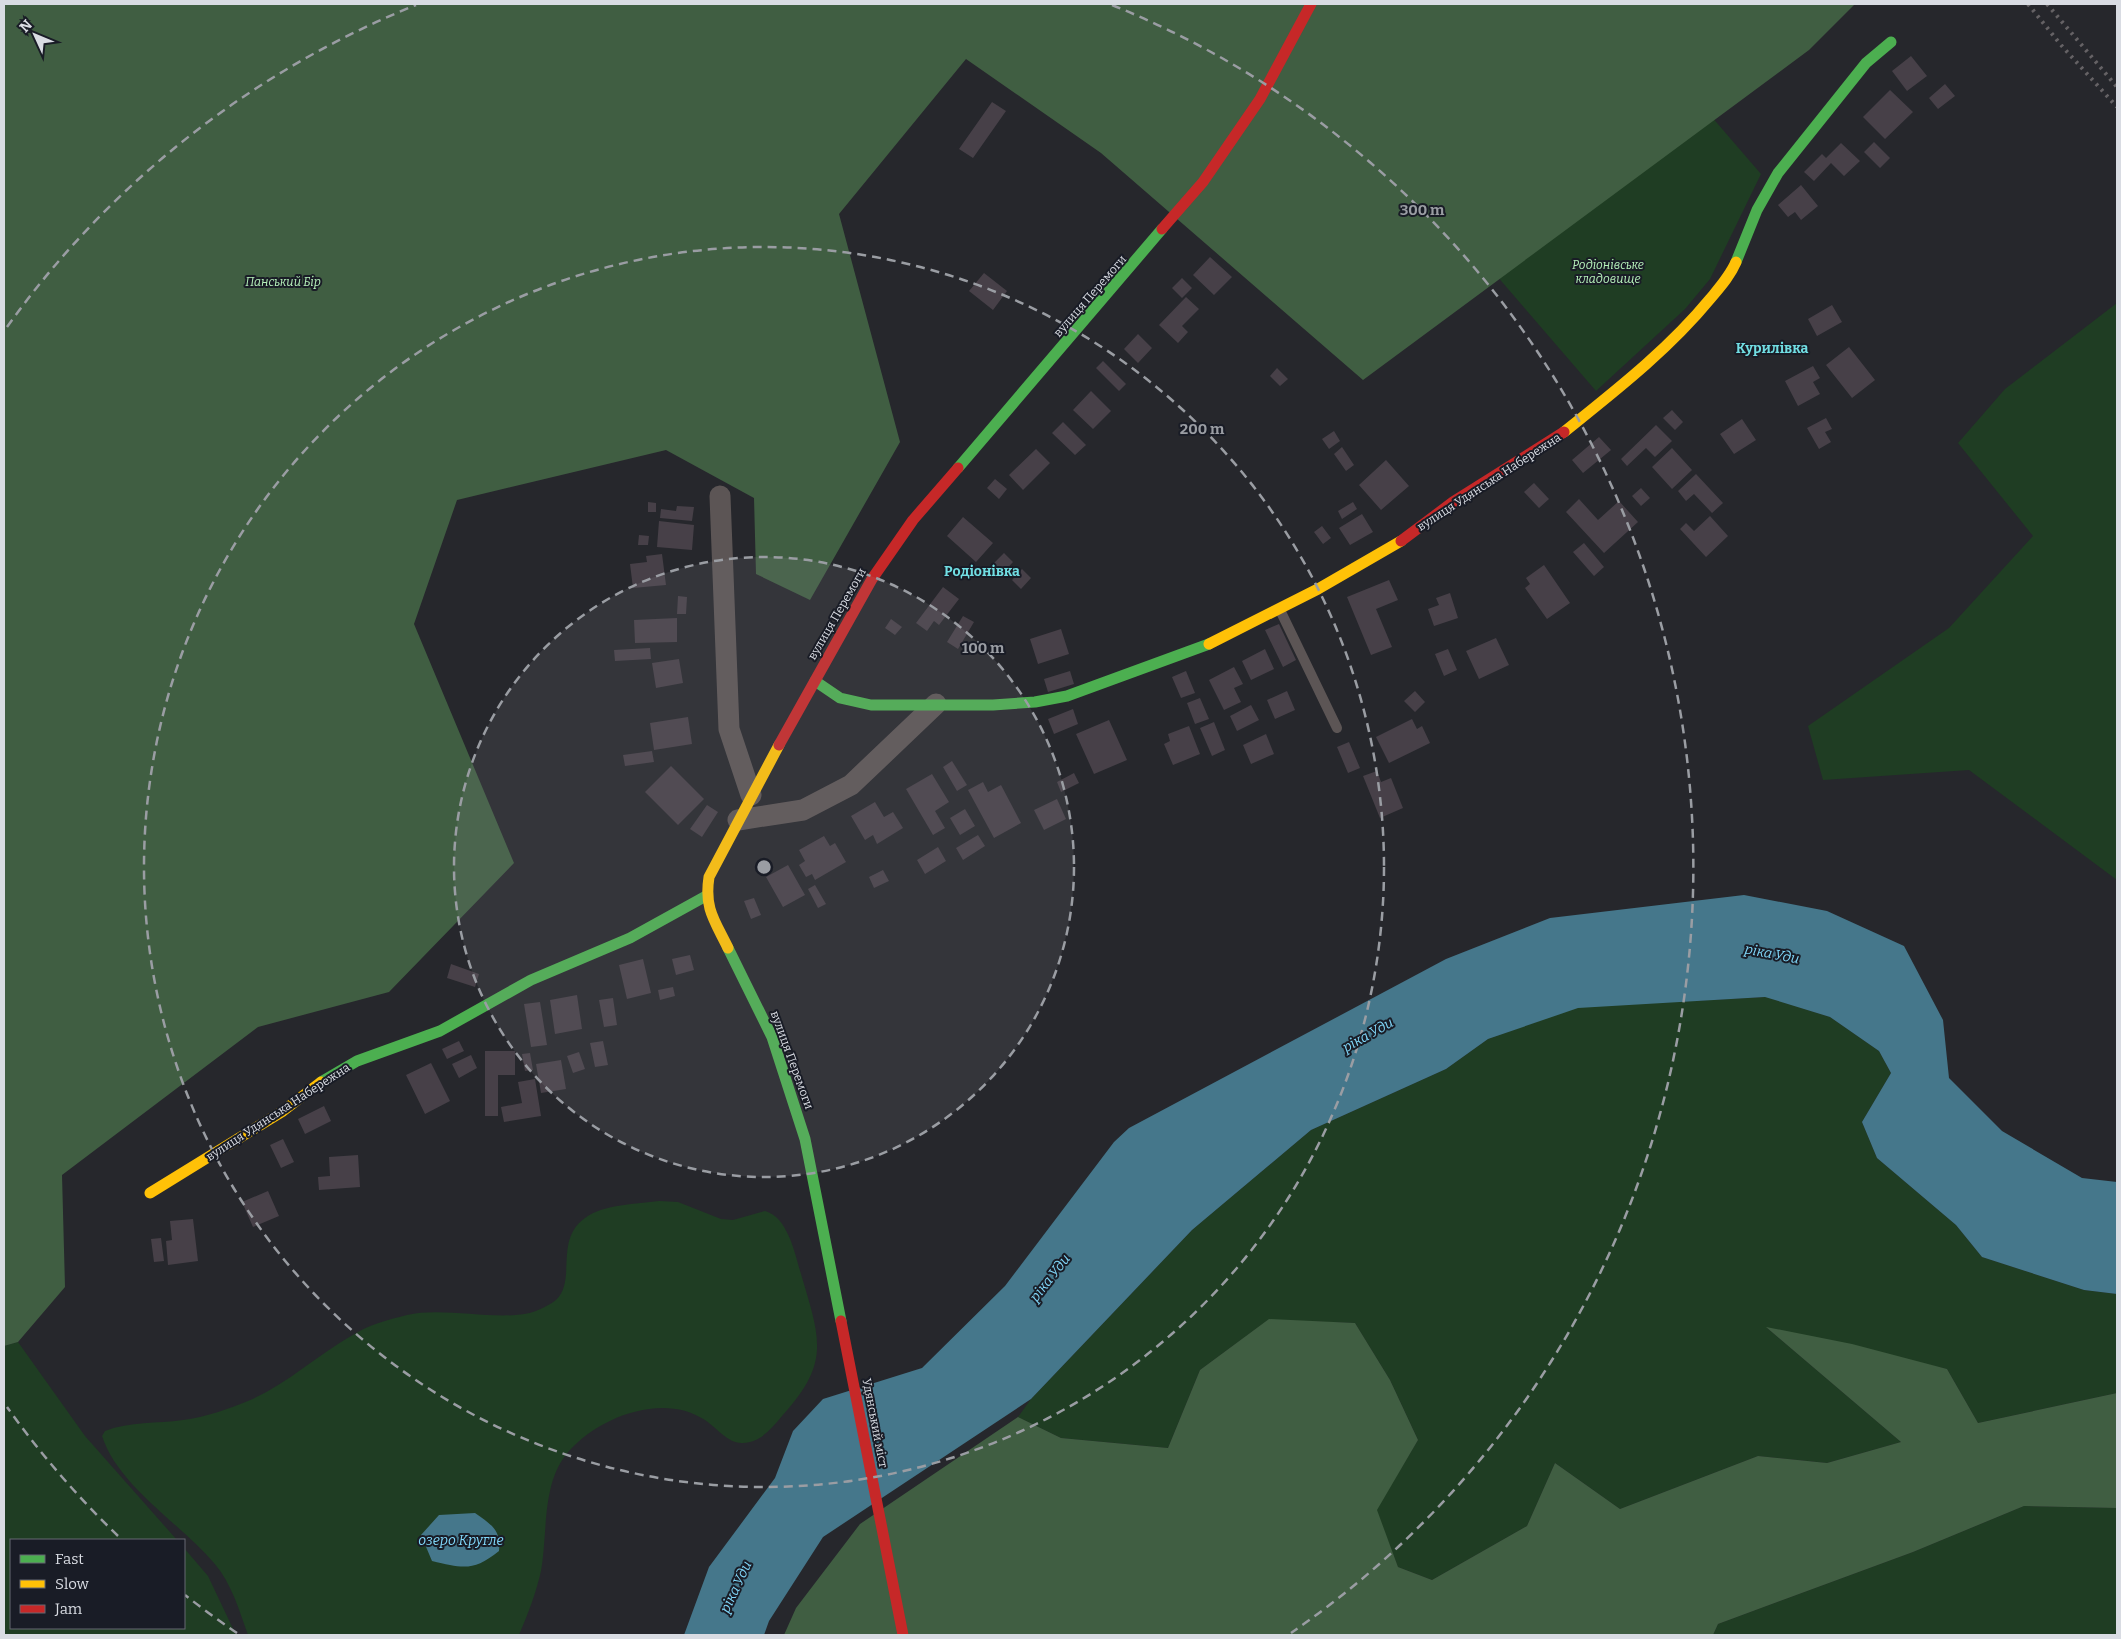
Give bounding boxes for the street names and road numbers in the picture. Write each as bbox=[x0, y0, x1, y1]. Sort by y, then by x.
street label: вулиця Перемоги bbox=[1051, 252, 1129, 340]
street label: вулиця Удянська Набережна bbox=[1415, 430, 1564, 534]
street label: вулиця Перемоги bbox=[805, 566, 869, 662]
street label: вулиця Перемоги bbox=[768, 1009, 816, 1111]
street label: вулиця Удянська Набережна bbox=[204, 1060, 353, 1164]
street label: Удянський міст bbox=[859, 1377, 891, 1469]

